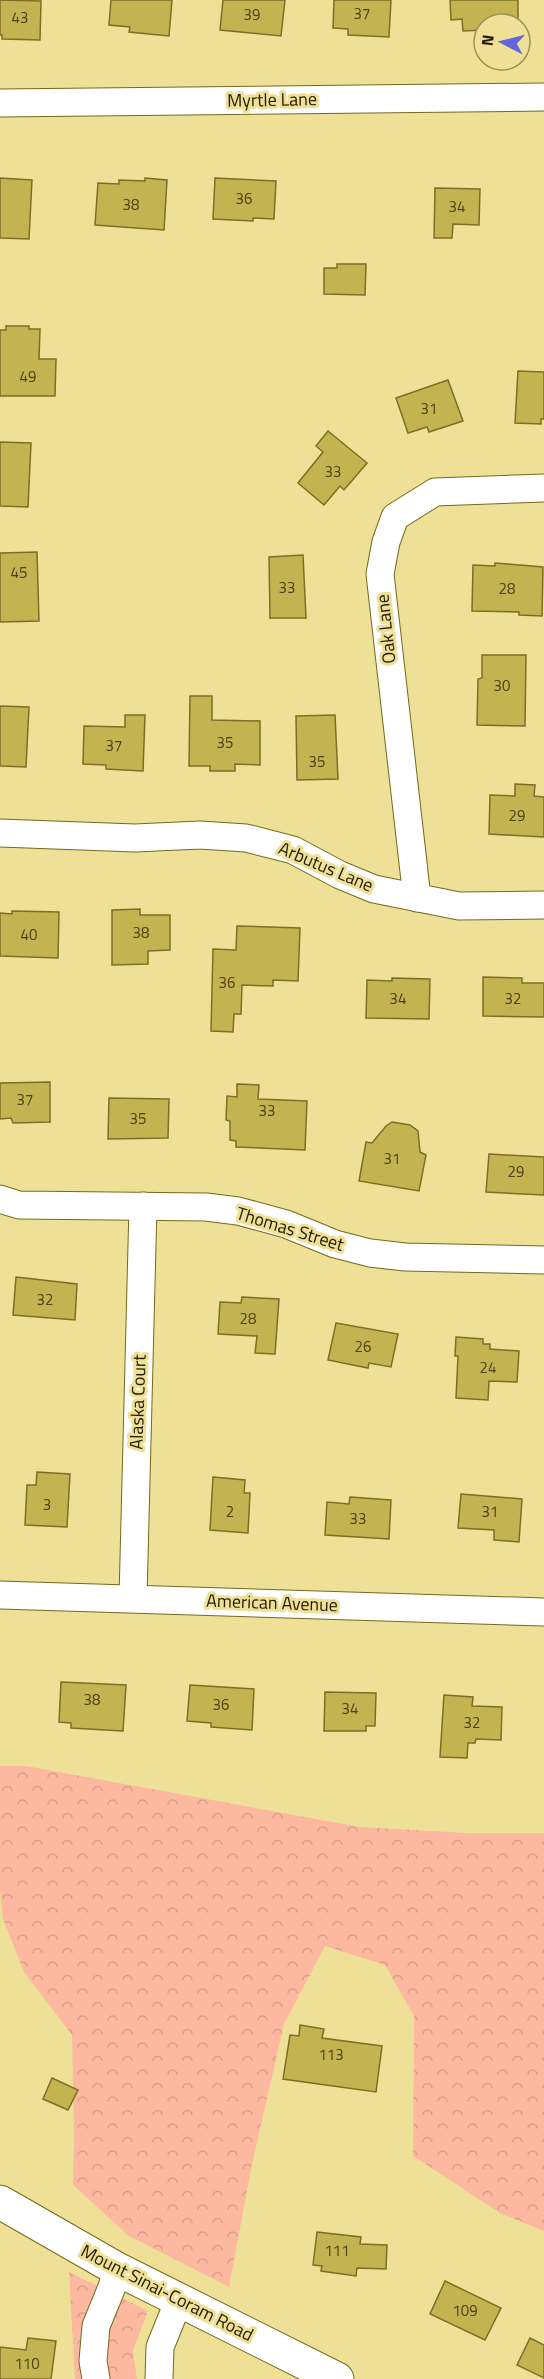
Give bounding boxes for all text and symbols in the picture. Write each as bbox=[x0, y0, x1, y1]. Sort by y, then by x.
house number: 37 bbox=[354, 2, 370, 25]
house number: 39 bbox=[244, 3, 260, 26]
house number: 43 bbox=[12, 6, 28, 29]
north arrow bbox=[472, 12, 532, 72]
text: N bbox=[475, 33, 500, 47]
street label: Myrtle Lane bbox=[227, 85, 317, 114]
house number: 36 bbox=[236, 187, 252, 210]
house number: 38 bbox=[123, 193, 139, 216]
house number: 34 bbox=[449, 195, 465, 218]
house number: 49 bbox=[20, 365, 36, 388]
house number: 31 bbox=[421, 397, 437, 420]
house number: 33 bbox=[325, 460, 341, 483]
house number: 45 bbox=[11, 561, 27, 584]
house number: 33 bbox=[279, 576, 295, 599]
house number: 28 bbox=[499, 577, 515, 600]
street label: Oak Lane bbox=[368, 593, 403, 665]
house number: 30 bbox=[494, 674, 510, 697]
house number: 35 bbox=[217, 731, 233, 754]
house number: 37 bbox=[106, 734, 122, 757]
house number: 35 bbox=[309, 750, 325, 773]
house number: 29 bbox=[509, 804, 525, 827]
street label: Arbutus Lane bbox=[275, 834, 378, 899]
house number: 38 bbox=[133, 921, 149, 944]
house number: 40 bbox=[21, 923, 37, 946]
house number: 36 bbox=[219, 971, 235, 994]
house number: 34 bbox=[390, 987, 406, 1010]
house number: 32 bbox=[505, 987, 521, 1010]
house number: 37 bbox=[17, 1088, 33, 1111]
house number: 33 bbox=[259, 1099, 275, 1122]
house number: 35 bbox=[130, 1107, 146, 1130]
house number: 31 bbox=[384, 1147, 400, 1170]
house number: 29 bbox=[508, 1160, 524, 1183]
street label: Thomas Street bbox=[233, 1199, 348, 1258]
house number: 32 bbox=[37, 1288, 53, 1311]
house number: 28 bbox=[240, 1307, 256, 1330]
house number: 26 bbox=[355, 1335, 371, 1358]
street label: Alaska Court bbox=[122, 1353, 153, 1450]
house number: 24 bbox=[480, 1356, 496, 1379]
house number: 3 bbox=[43, 1493, 51, 1516]
house number: 2 bbox=[226, 1500, 234, 1523]
house number: 31 bbox=[482, 1500, 498, 1523]
house number: 33 bbox=[350, 1507, 366, 1530]
street label: American Avenue bbox=[206, 1587, 338, 1618]
house number: 38 bbox=[84, 1688, 100, 1711]
house number: 36 bbox=[213, 1693, 229, 1716]
house number: 34 bbox=[342, 1697, 358, 1720]
house number: 32 bbox=[464, 1711, 480, 1734]
house number: 113 bbox=[318, 2043, 344, 2066]
street label: Mount Sinai-Coram Road bbox=[76, 2237, 258, 2348]
house number: 111 bbox=[324, 2239, 350, 2262]
house number: 109 bbox=[452, 2299, 478, 2322]
house number: 110 bbox=[14, 2352, 40, 2375]

